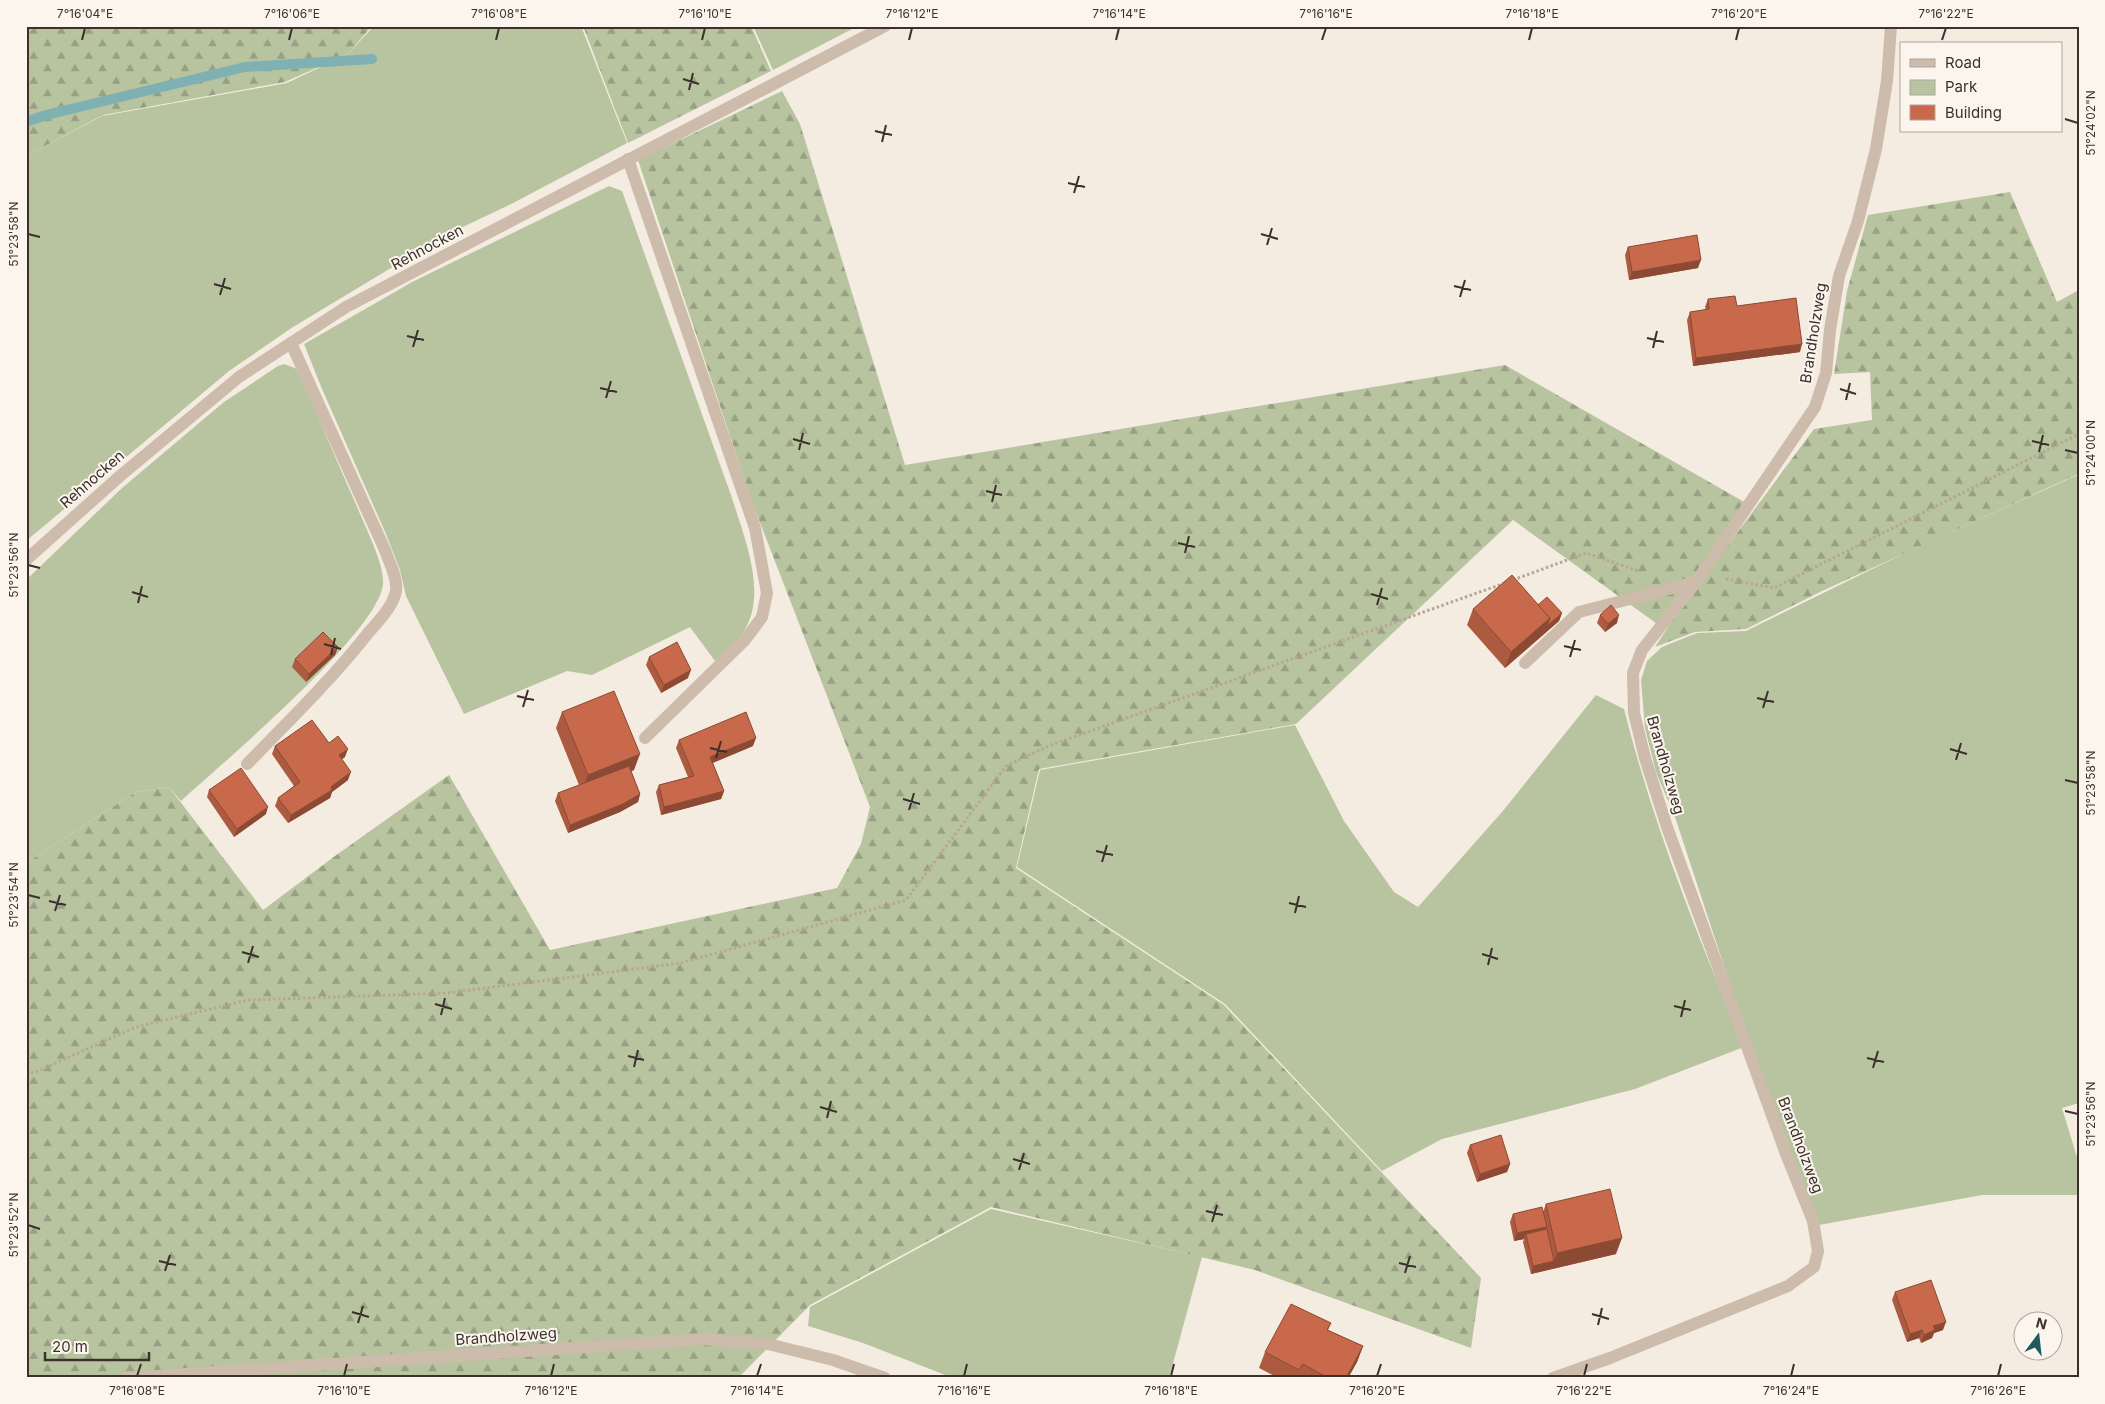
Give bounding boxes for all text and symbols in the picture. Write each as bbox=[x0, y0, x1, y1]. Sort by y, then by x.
text: 7°16'04"E bbox=[57, 6, 113, 21]
text: 7°16'06"E bbox=[264, 6, 320, 21]
text: 7°16'08"E bbox=[471, 6, 527, 21]
text: 7°16'10"E bbox=[678, 6, 732, 21]
text: 7°16'12"E bbox=[885, 6, 939, 21]
text: 7°16'14"E bbox=[1092, 6, 1146, 21]
text: 7°16'16"E bbox=[1299, 6, 1353, 21]
text: 7°16'18"E bbox=[1505, 6, 1559, 21]
text: 7°16'20"E bbox=[1711, 6, 1767, 21]
text: 7°16'22"E bbox=[1918, 6, 1974, 21]
legend bbox=[1900, 42, 2062, 132]
text: Road bbox=[1945, 53, 1981, 72]
text: Park bbox=[1945, 77, 1978, 96]
text: 51°24'02"N bbox=[2083, 90, 2098, 156]
text: Building bbox=[1945, 103, 2002, 122]
text: 51°23'58"N bbox=[6, 201, 21, 267]
street label: Rehnocken bbox=[388, 220, 466, 274]
street label: Brandholzweg bbox=[1796, 281, 1830, 385]
text: 51°24'00"N bbox=[2083, 420, 2098, 486]
street label: Rehnocken bbox=[56, 446, 128, 512]
text: 51°23'56"N bbox=[6, 532, 21, 598]
street label: Brandholzweg bbox=[1643, 714, 1689, 816]
text: 51°23'58"N bbox=[2083, 750, 2098, 816]
text: 51°23'54"N bbox=[6, 862, 21, 928]
text: 51°23'56"N bbox=[2083, 1081, 2098, 1147]
street label: Brandholzweg bbox=[1774, 1094, 1828, 1196]
text: 51°23'52"N bbox=[6, 1192, 21, 1258]
north arrow bbox=[2012, 1312, 2062, 1362]
text: N bbox=[2034, 1313, 2049, 1333]
street label: Brandholzweg bbox=[455, 1323, 557, 1349]
scale bar bbox=[45, 1329, 149, 1361]
text: 20 m bbox=[52, 1337, 88, 1356]
text: 7°16'08"E bbox=[109, 1383, 165, 1398]
text: 7°16'10"E bbox=[317, 1383, 371, 1398]
text: 7°16'12"E bbox=[524, 1383, 578, 1398]
text: 7°16'14"E bbox=[730, 1383, 784, 1398]
text: 7°16'16"E bbox=[937, 1383, 991, 1398]
text: 7°16'18"E bbox=[1144, 1383, 1198, 1398]
text: 7°16'20"E bbox=[1349, 1383, 1405, 1398]
text: 7°16'22"E bbox=[1556, 1383, 1612, 1398]
text: 7°16'24"E bbox=[1763, 1383, 1819, 1398]
text: 7°16'26"E bbox=[1970, 1383, 2026, 1398]

